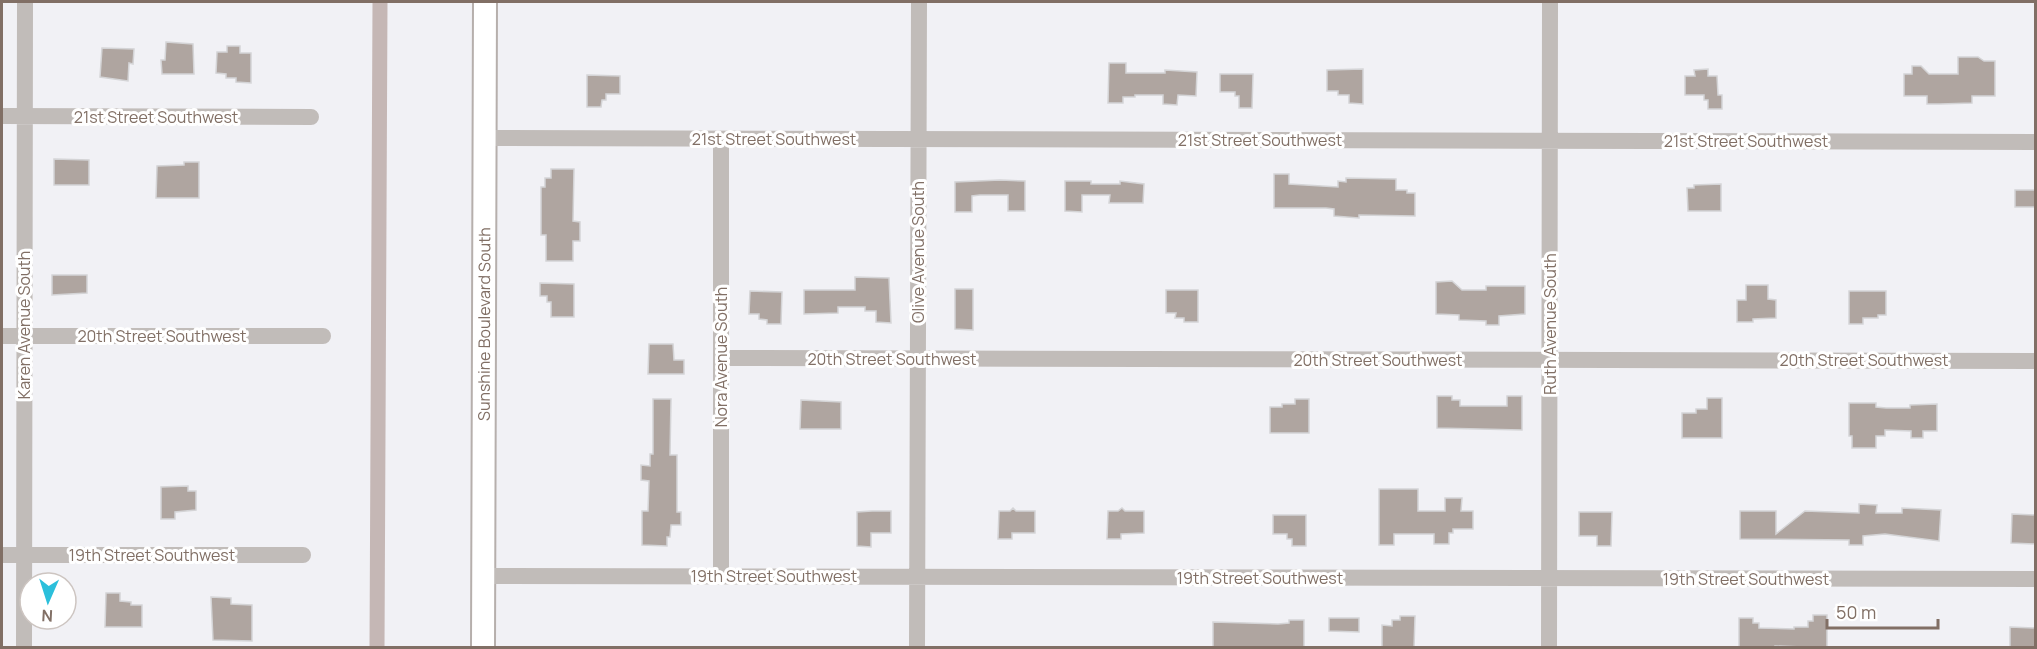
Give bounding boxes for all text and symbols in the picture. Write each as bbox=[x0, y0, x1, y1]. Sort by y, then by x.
street label: 21st Street Southwest bbox=[74, 106, 238, 128]
street label: 21st Street Southwest bbox=[692, 128, 856, 150]
street label: 21st Street Southwest bbox=[1178, 129, 1342, 151]
street label: 21st Street Southwest bbox=[1664, 130, 1828, 152]
street label: Olive Avenue South bbox=[907, 181, 929, 323]
street label: Sunshine Boulevard South bbox=[473, 227, 495, 421]
street label: Karen Avenue South bbox=[13, 251, 35, 399]
street label: Ruth Avenue South bbox=[1539, 253, 1561, 395]
street label: Nora Avenue South bbox=[710, 287, 732, 427]
street label: 20th Street Southwest bbox=[77, 325, 247, 347]
street label: 20th Street Southwest bbox=[807, 348, 977, 370]
street label: 20th Street Southwest bbox=[1293, 349, 1463, 371]
street label: 20th Street Southwest bbox=[1779, 349, 1949, 371]
street label: 19th Street Southwest bbox=[69, 544, 235, 566]
street label: 19th Street Southwest bbox=[691, 565, 857, 587]
street label: 19th Street Southwest bbox=[1177, 567, 1343, 589]
street label: 19th Street Southwest bbox=[1663, 568, 1829, 590]
north arrow bbox=[18, 571, 78, 631]
scale bar bbox=[1827, 592, 1938, 630]
text: 50 m bbox=[1836, 600, 1876, 624]
text: N bbox=[41, 605, 54, 627]

